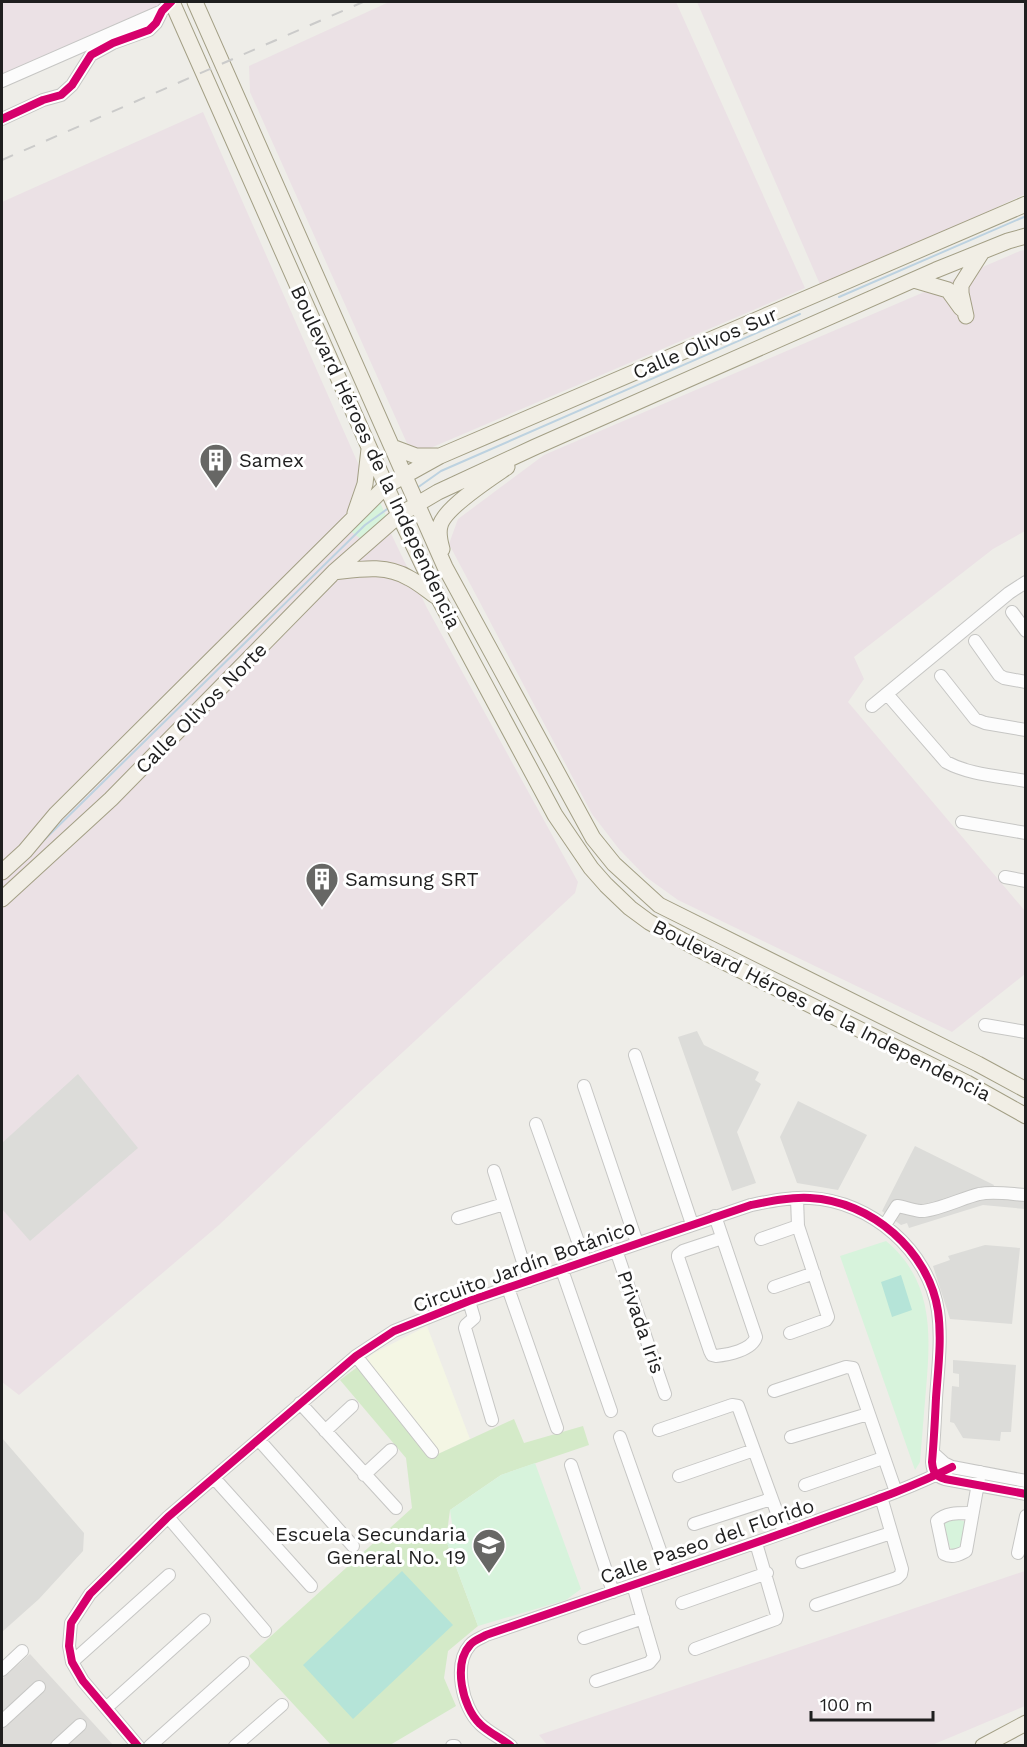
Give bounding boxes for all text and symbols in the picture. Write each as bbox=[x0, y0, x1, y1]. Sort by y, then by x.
street label: Boulevard Héroes de la Independencia bbox=[286, 282, 466, 632]
street label: Calle Olivos Sur bbox=[629, 302, 781, 384]
building icon: Samex bbox=[198, 442, 234, 489]
place label: Samex bbox=[239, 448, 304, 472]
street label: Calle Olivos Norte bbox=[130, 637, 272, 779]
building icon: Samsung SRT bbox=[304, 861, 340, 908]
place label: Samsung SRT bbox=[345, 867, 479, 891]
street label: Boulevard Héroes de la Independencia bbox=[649, 914, 995, 1106]
street label: Circuito Jardín Botánico bbox=[409, 1215, 639, 1317]
street label: Privada Iris bbox=[612, 1267, 670, 1377]
street label: Calle Paseo del Florido bbox=[597, 1493, 817, 1589]
place label: Escuela Secundaria General No. 19 bbox=[275, 1522, 466, 1569]
school or university icon: Escuela Secundaria General No. 19 bbox=[471, 1527, 507, 1574]
scale bar bbox=[811, 1684, 932, 1722]
text: 100 m bbox=[820, 1694, 873, 1715]

